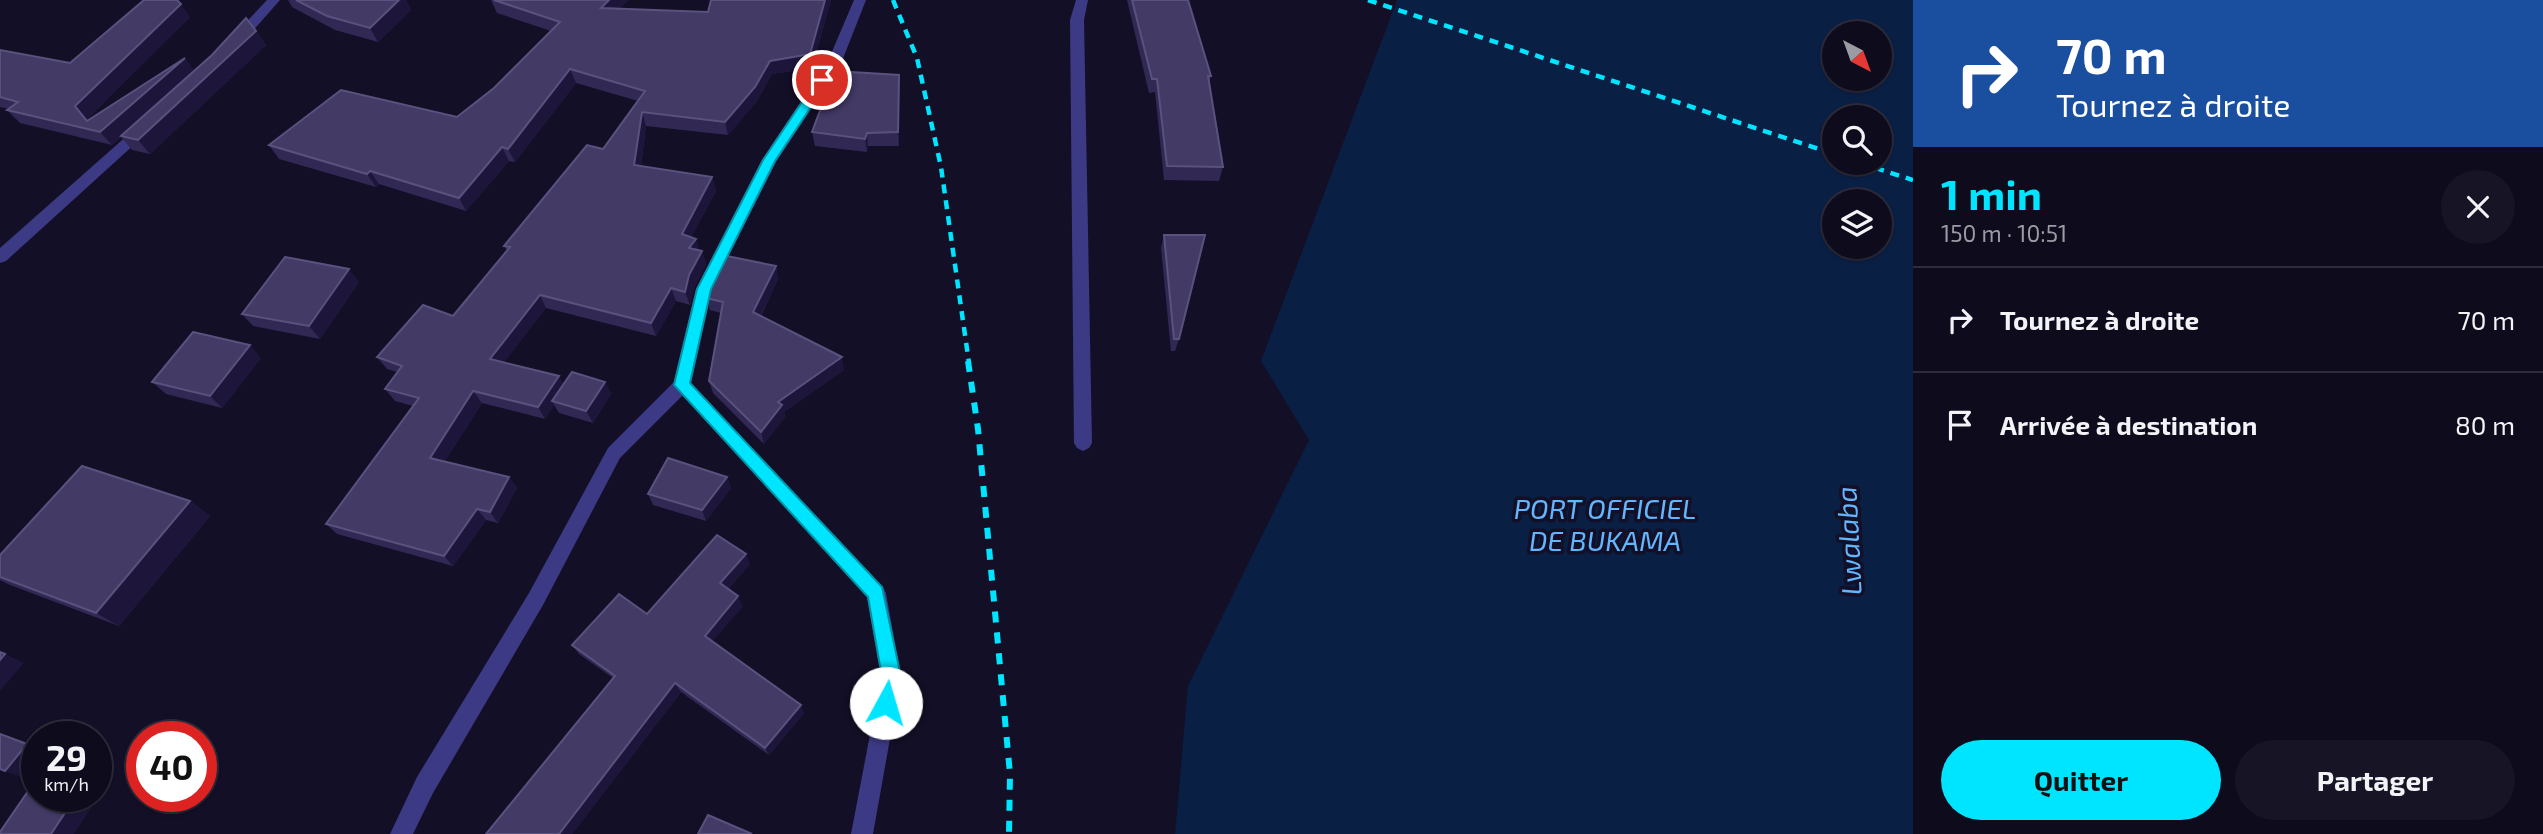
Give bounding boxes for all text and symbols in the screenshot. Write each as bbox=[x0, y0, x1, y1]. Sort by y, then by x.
north arrow bbox=[1822, 21, 1892, 91]
map controls bbox=[1822, 21, 1892, 259]
text: 70 m bbox=[2056, 25, 2167, 84]
icon: right bbox=[1941, 28, 2032, 119]
pin bbox=[792, 50, 852, 110]
icon: arrive bbox=[803, 61, 841, 99]
text: Tournez à droite bbox=[2056, 85, 2290, 123]
button: search bbox=[1822, 105, 1892, 175]
text: 1 min bbox=[1941, 168, 2042, 218]
button: close bbox=[2441, 170, 2515, 244]
button: layers bbox=[1822, 189, 1892, 259]
text: 150 m · 10:51 bbox=[1941, 219, 2067, 247]
icon: right bbox=[1941, 301, 1979, 339]
text: Tournez à droite bbox=[2000, 304, 2199, 335]
text: 70 m bbox=[2457, 304, 2515, 335]
icon: arrive bbox=[1941, 406, 1979, 444]
text: Arrivée à destination bbox=[2000, 409, 2257, 440]
text: 80 m bbox=[2455, 409, 2515, 440]
water label: Lwalaba bbox=[1828, 486, 1868, 596]
water label: PORT OFFICIEL DE BUKAMA bbox=[1514, 491, 1696, 557]
position arrow bbox=[849, 666, 923, 740]
speed limit sign: 40 bbox=[126, 721, 217, 812]
text: 29 bbox=[46, 736, 87, 778]
button: Quitter bbox=[1941, 740, 2221, 820]
button: Partager bbox=[2235, 740, 2515, 820]
text: km/h bbox=[44, 773, 89, 795]

